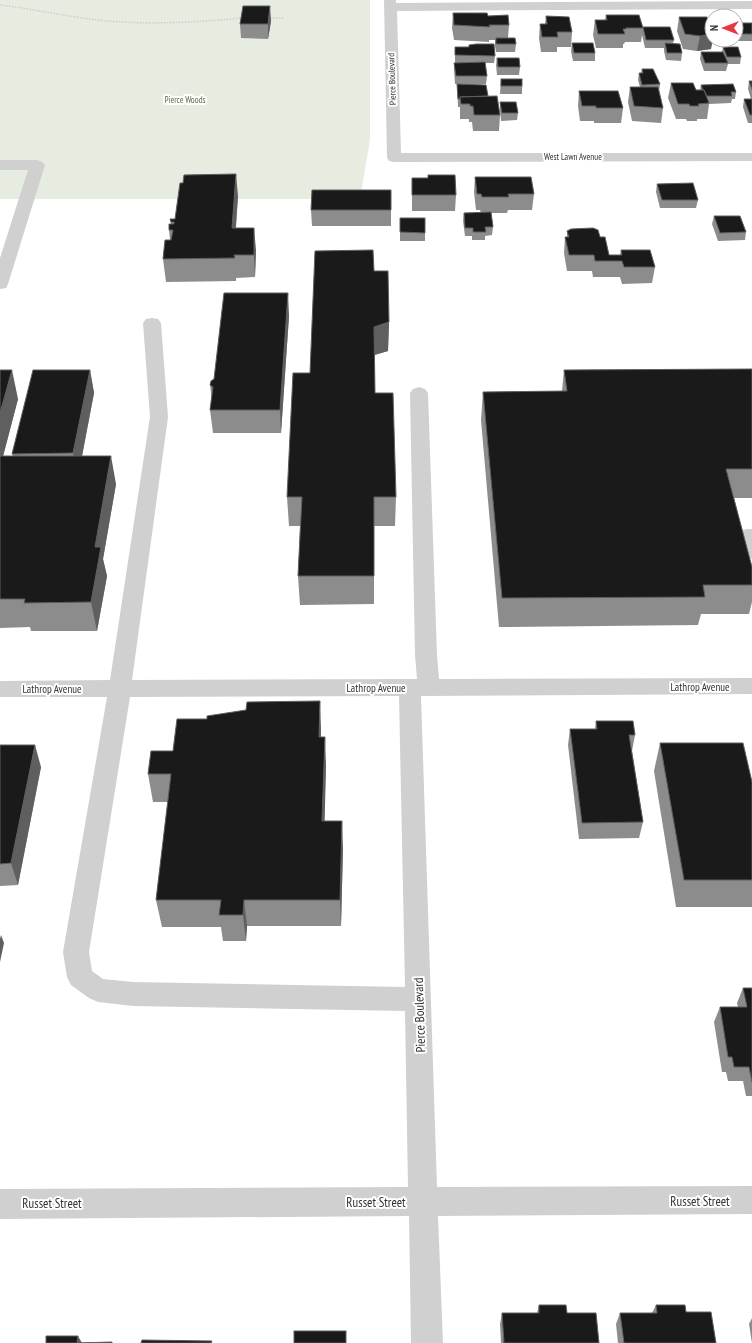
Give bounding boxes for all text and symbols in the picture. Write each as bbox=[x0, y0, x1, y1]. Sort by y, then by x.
north arrow bbox=[704, 8, 744, 48]
text: N bbox=[707, 25, 721, 31]
street label: Pierce Boulevard bbox=[385, 53, 398, 105]
park label: Pierce Woods bbox=[164, 94, 206, 105]
street label: West Lawn Avenue bbox=[544, 151, 602, 162]
street label: Lathrop Avenue bbox=[670, 680, 730, 694]
street label: Lathrop Avenue bbox=[346, 681, 406, 695]
street label: Lathrop Avenue bbox=[22, 682, 82, 696]
street label: Pierce Boulevard bbox=[410, 977, 429, 1053]
street label: Russet Street bbox=[670, 1193, 730, 1210]
street label: Russet Street bbox=[346, 1194, 406, 1211]
street label: Russet Street bbox=[22, 1195, 82, 1212]

